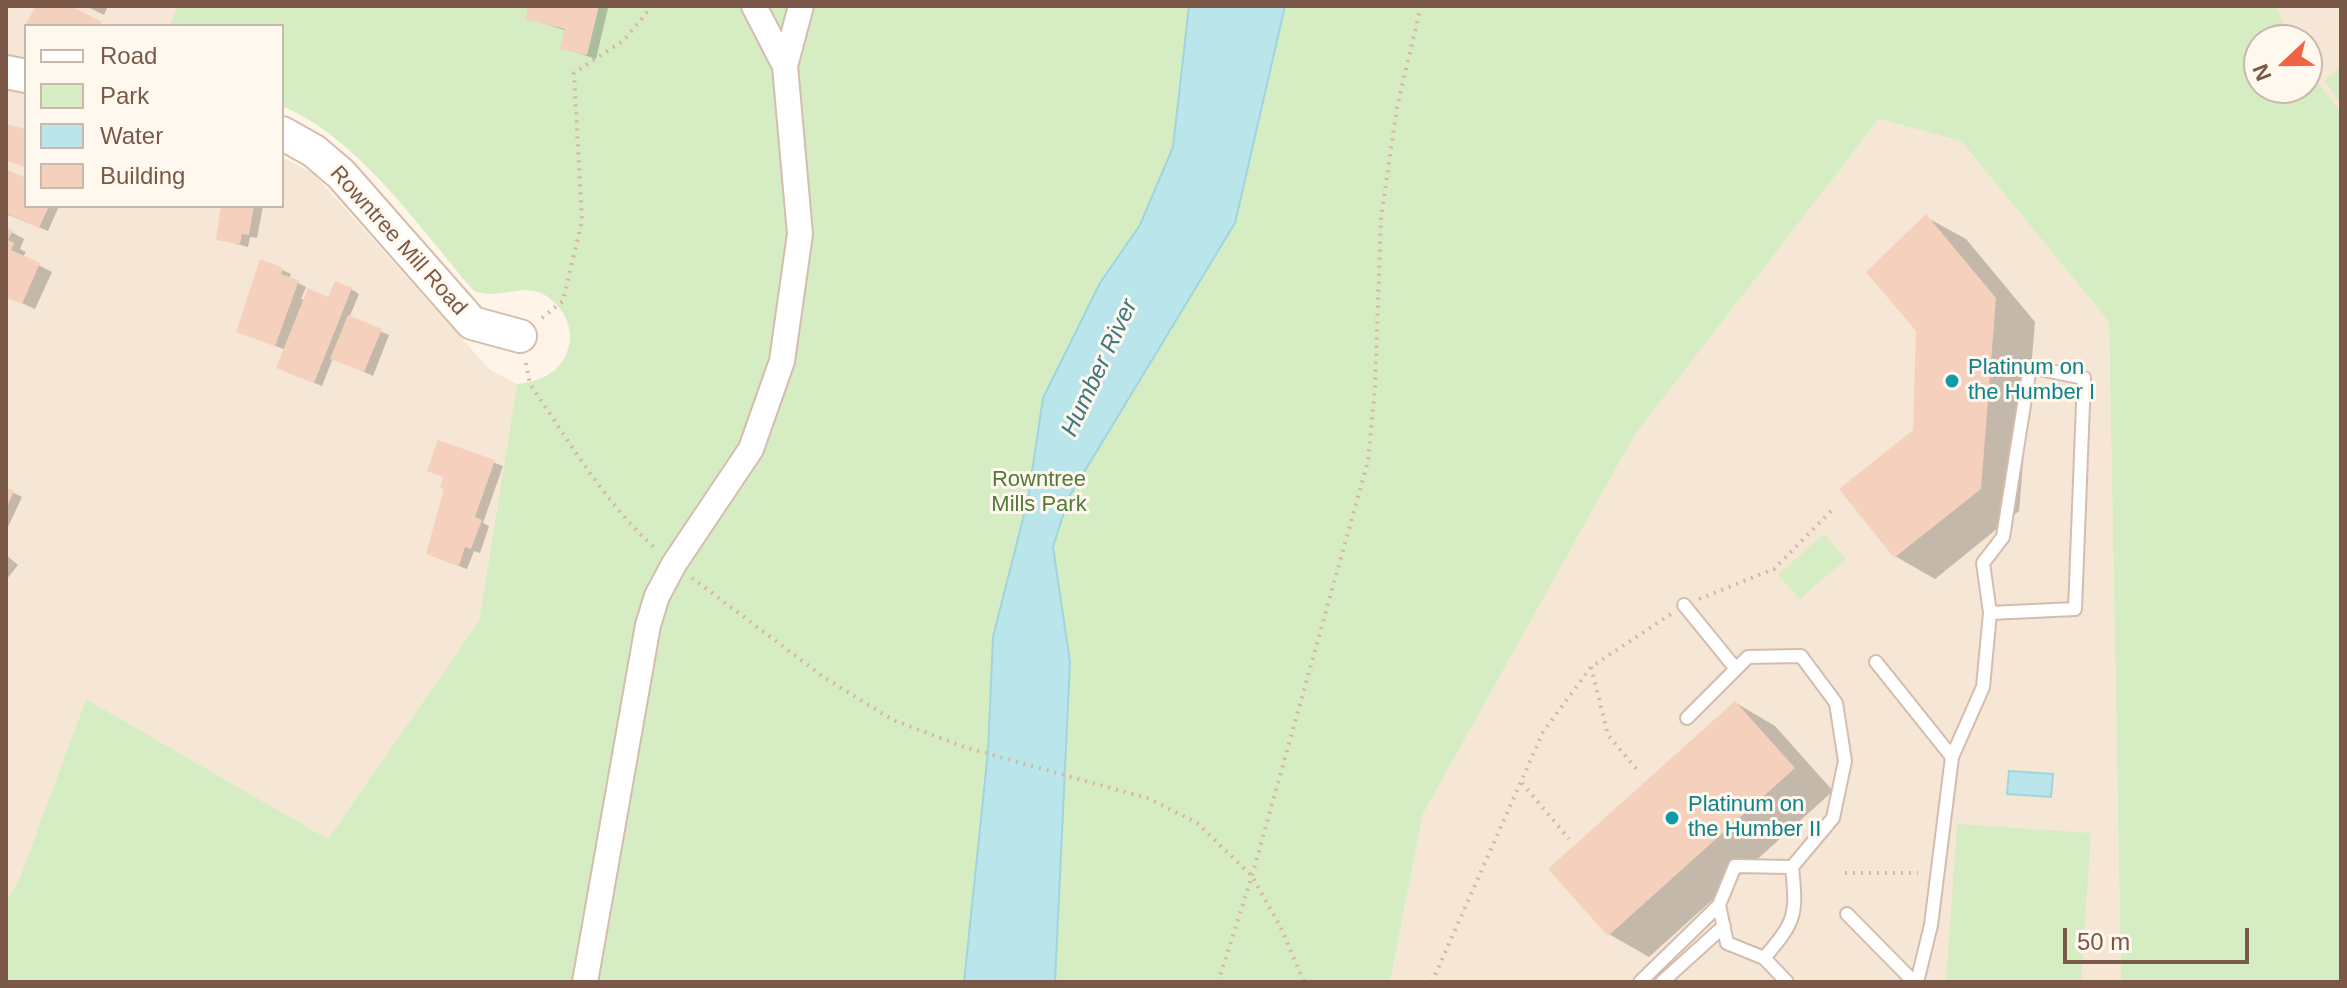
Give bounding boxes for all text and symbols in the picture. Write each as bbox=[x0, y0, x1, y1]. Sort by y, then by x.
legend bbox=[24, 24, 284, 208]
north arrow bbox=[2243, 24, 2323, 104]
text: Road bbox=[100, 42, 157, 69]
text: N bbox=[2248, 60, 2277, 84]
text: Park bbox=[100, 82, 149, 109]
text: Water bbox=[100, 122, 163, 149]
street label: Rowntree Mill Road bbox=[324, 161, 472, 321]
text: Building bbox=[100, 162, 185, 189]
water label: Humber River bbox=[1056, 295, 1144, 441]
place label: Platinum on the Humber I bbox=[1968, 355, 2095, 406]
marker: Platinum on the Humber I bbox=[1943, 372, 1961, 390]
park label: Rowntree Mills Park bbox=[991, 467, 1087, 518]
place label: Platinum on the Humber II bbox=[1688, 792, 1821, 844]
marker: Platinum on the Humber II bbox=[1663, 809, 1681, 827]
scale bar bbox=[2067, 912, 2253, 962]
text: 50 m bbox=[2077, 928, 2130, 955]

